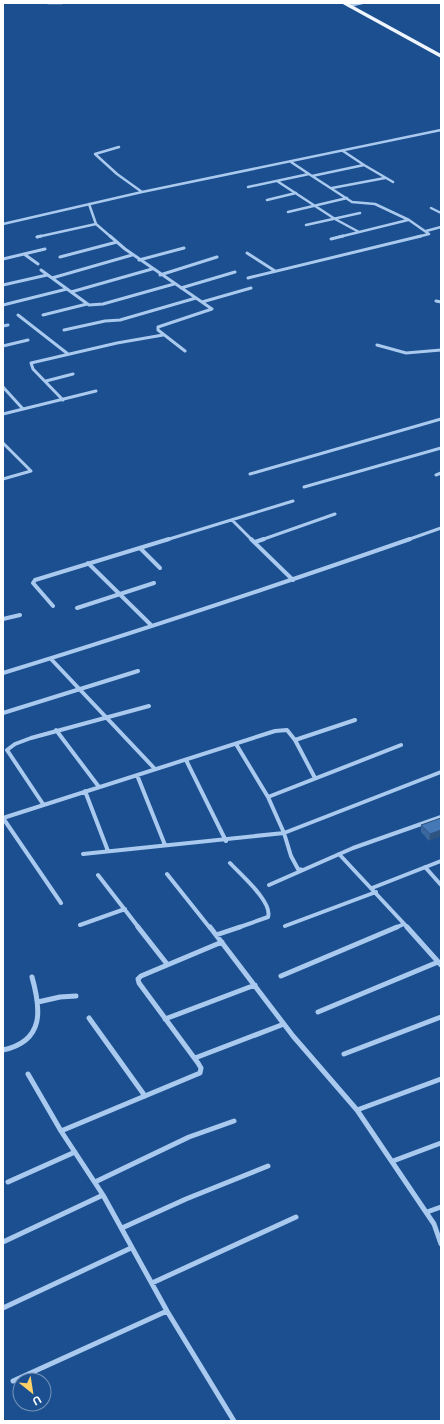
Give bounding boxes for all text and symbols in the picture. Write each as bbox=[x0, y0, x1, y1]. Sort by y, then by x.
north arrow bbox=[12, 1372, 52, 1412]
text: U bbox=[31, 1393, 43, 1408]

